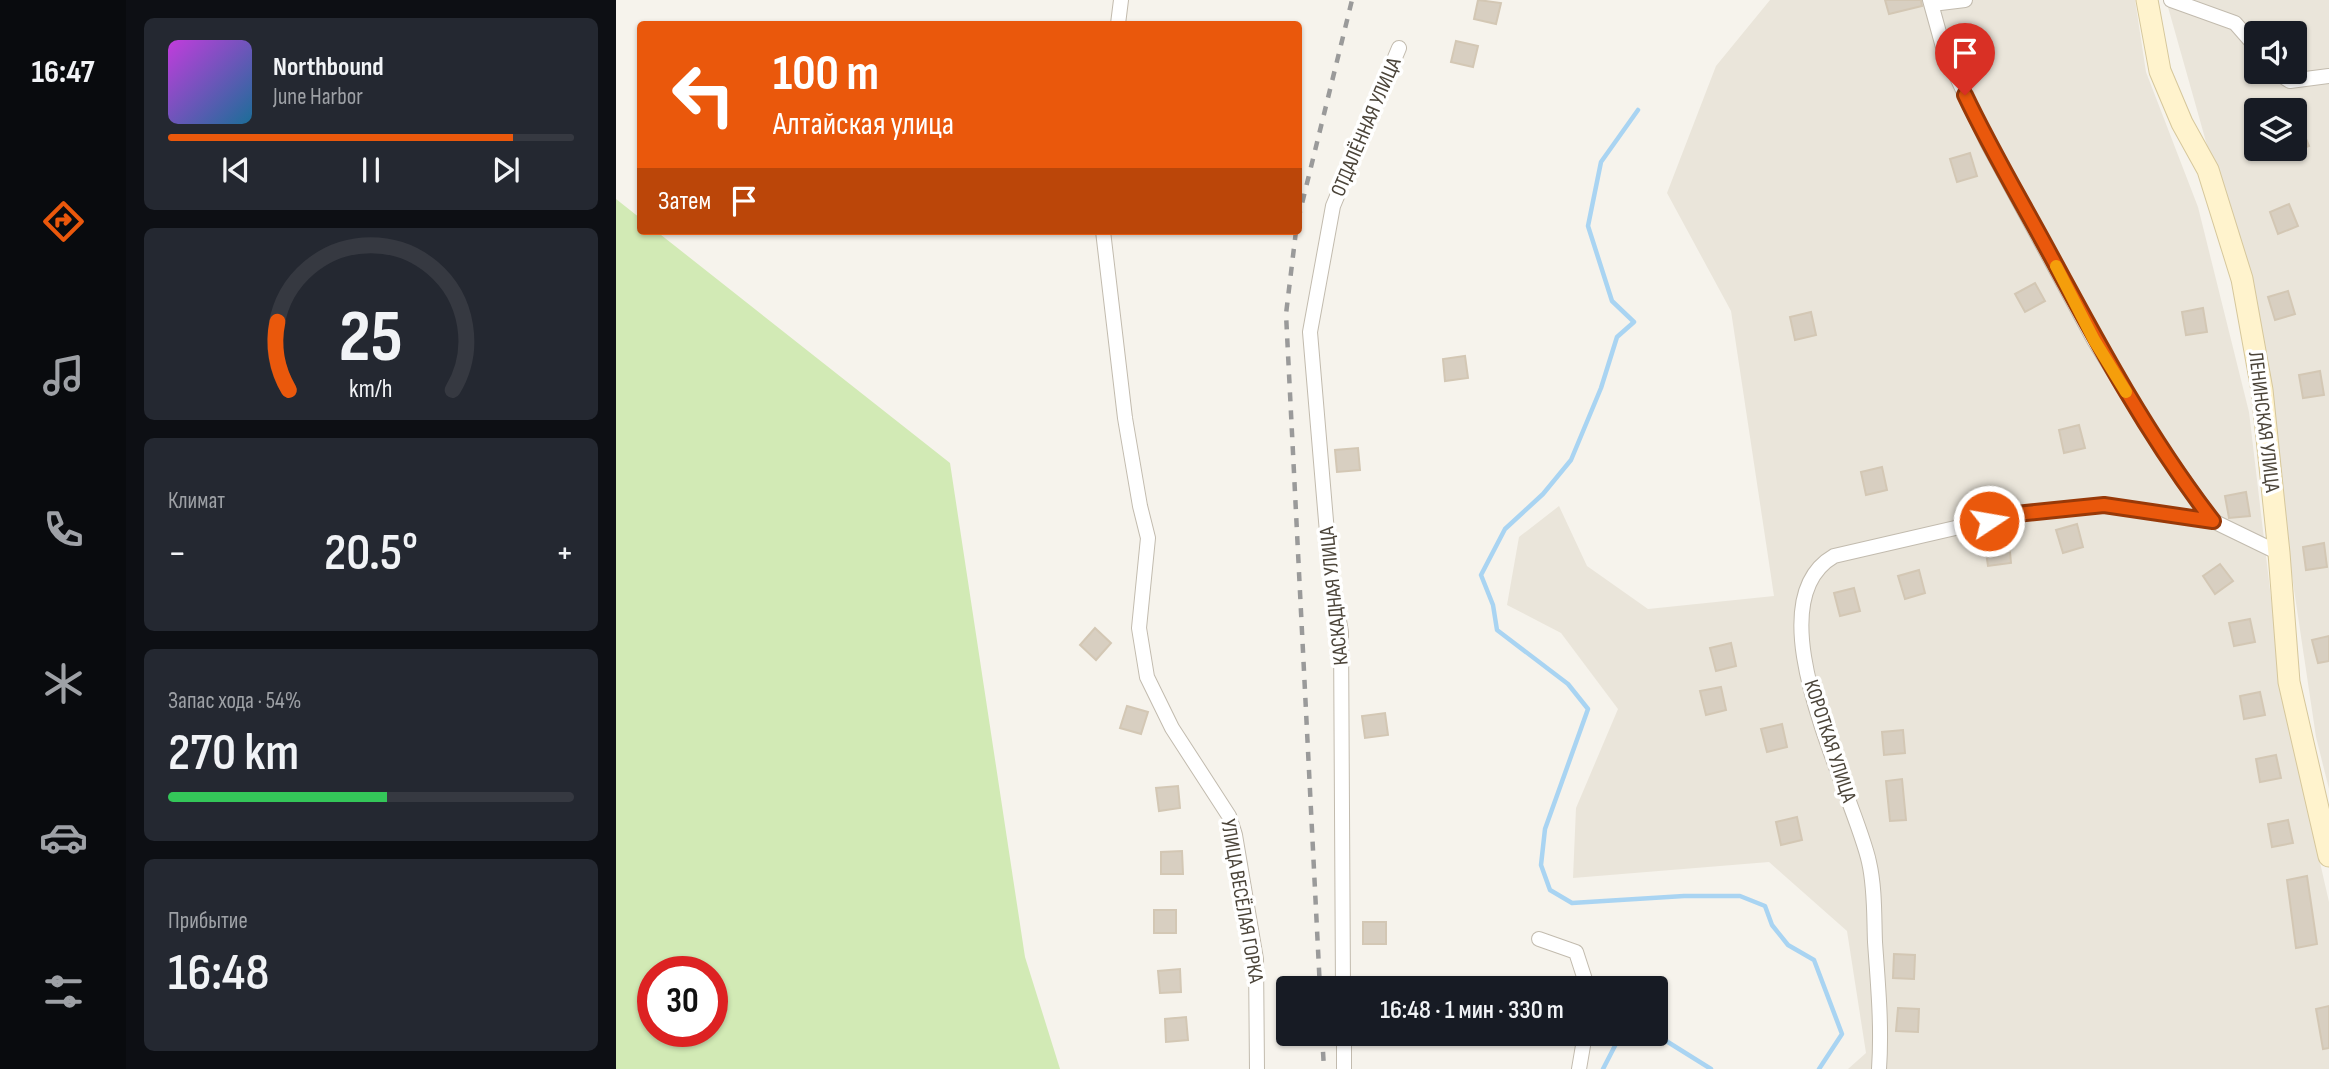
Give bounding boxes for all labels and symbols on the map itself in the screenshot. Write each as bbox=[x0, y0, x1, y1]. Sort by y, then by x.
pin bbox=[1935, 23, 1995, 95]
street label: ОТДАЛЁННАЯ УЛИЦА bbox=[1325, 53, 1407, 200]
street label: ЛЕНИНСКАЯ УЛИЦА bbox=[2243, 350, 2285, 495]
position arrow bbox=[1952, 484, 2026, 558]
street label: КАСКАДНАЯ УЛИЦА bbox=[1314, 524, 1354, 667]
street label: КОРОТКАЯ УЛИЦА bbox=[1798, 677, 1862, 806]
street label: УЛИЦА ВЕСЁЛАЯ ГОРКА bbox=[1215, 817, 1269, 986]
speed limit sign: 30 bbox=[637, 956, 728, 1047]

